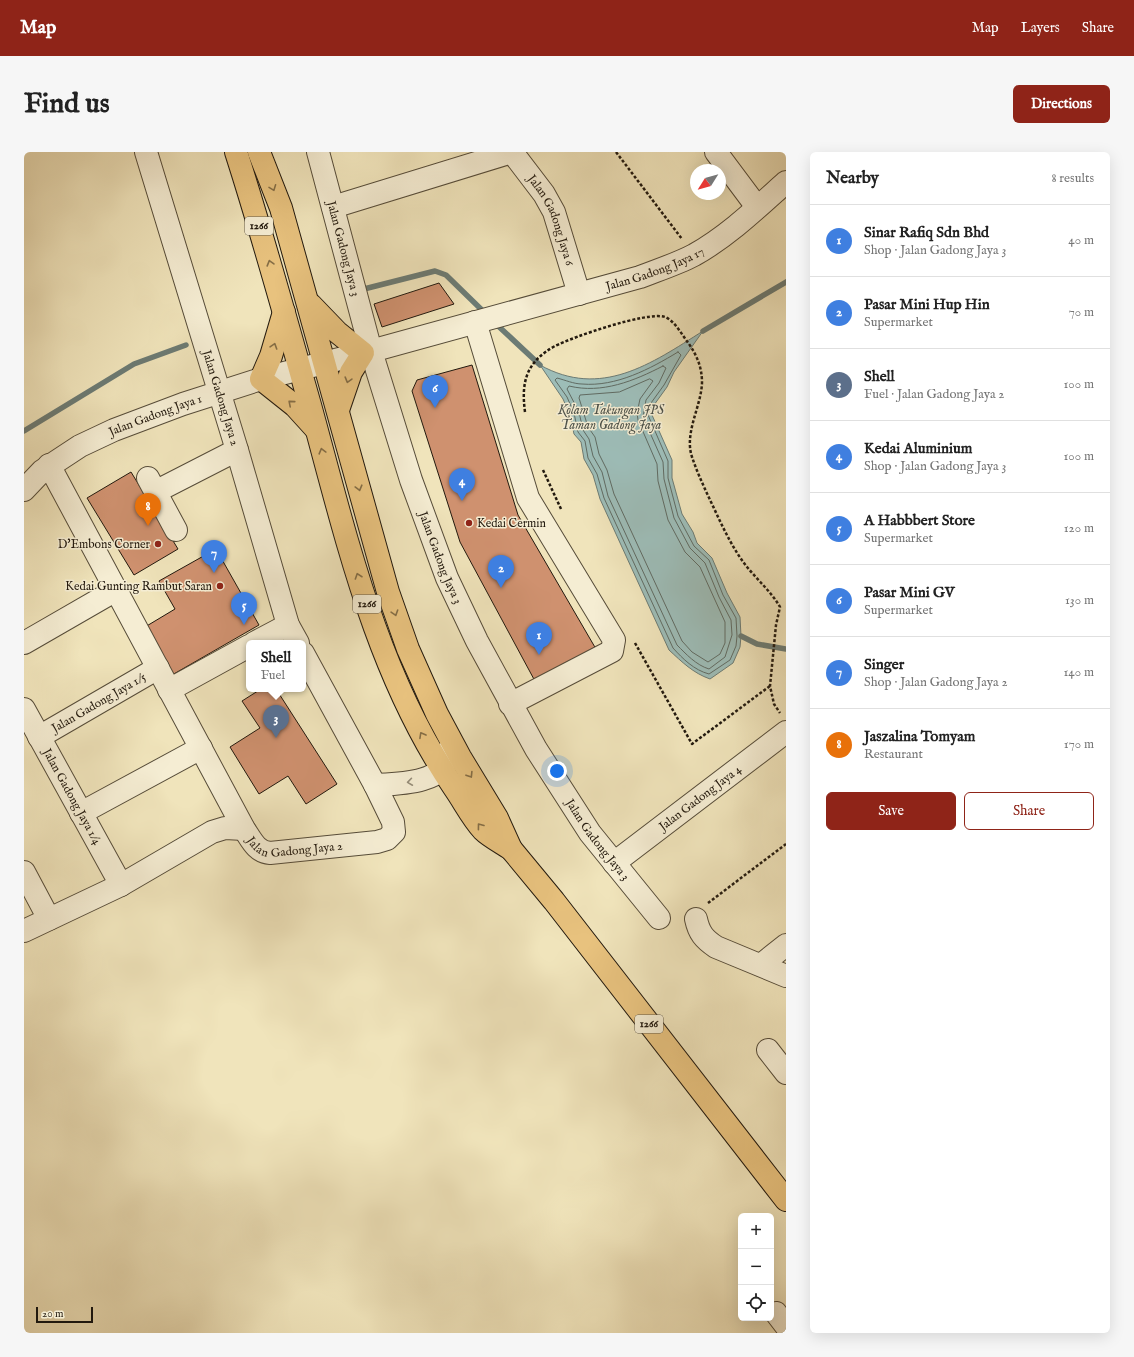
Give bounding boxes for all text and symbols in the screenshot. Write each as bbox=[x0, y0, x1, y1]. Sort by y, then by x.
text: Map bbox=[20, 16, 56, 40]
text: Map bbox=[972, 19, 999, 37]
text: Layers bbox=[1021, 19, 1060, 37]
text: Share bbox=[1082, 19, 1114, 37]
button: Directions bbox=[1013, 85, 1110, 123]
text: Find us bbox=[24, 87, 110, 122]
north arrow bbox=[690, 164, 726, 200]
text: Nearby bbox=[826, 168, 879, 189]
street label: Jalan Gadong Jaya 6 bbox=[522, 170, 578, 268]
text: 8 results bbox=[1051, 170, 1094, 187]
one-way arrow bbox=[269, 185, 277, 192]
street label: Jalan Gadong Jaya 3 bbox=[322, 197, 364, 298]
road number: 1266 bbox=[245, 217, 273, 235]
text: Sinar Rafiq Sdn Bhd bbox=[864, 223, 989, 242]
text: 1 bbox=[837, 232, 841, 249]
text: 40 m bbox=[1068, 232, 1094, 249]
text: Shop · Jalan Gadong Jaya 3 bbox=[864, 242, 1006, 259]
street label: Jalan Gadong Jaya 17 bbox=[602, 243, 707, 295]
one-way arrow bbox=[266, 259, 274, 266]
text: Pasar Mini Hup Hin bbox=[864, 295, 990, 314]
text: 2 bbox=[836, 304, 842, 321]
text: 70 m bbox=[1069, 304, 1094, 321]
text: Supermarket bbox=[864, 314, 933, 331]
one-way arrow bbox=[269, 343, 278, 350]
street label: Jalan Gadong Jaya 2 bbox=[198, 346, 243, 448]
text: Shell bbox=[864, 367, 895, 386]
pin: 6 bbox=[422, 375, 448, 408]
text: 3 bbox=[837, 376, 841, 393]
text: 100 m bbox=[1064, 376, 1094, 393]
one-way arrow bbox=[344, 377, 353, 384]
text: Fuel · Jalan Gadong Jaya 2 bbox=[864, 386, 1004, 403]
street label: Jalan Gadong Jaya 1 bbox=[104, 391, 203, 441]
one-way arrow bbox=[288, 400, 295, 407]
water label: Kolam Takungan JPS Taman Gadong Jaya bbox=[557, 402, 665, 435]
text: Kedai Aluminium bbox=[864, 439, 972, 458]
one-way arrow bbox=[319, 448, 327, 454]
text: 4 bbox=[836, 448, 842, 465]
text: 100 m bbox=[1064, 448, 1094, 465]
text: Shop · Jalan Gadong Jaya 3 bbox=[864, 458, 1006, 475]
pin: 4 bbox=[449, 468, 475, 501]
one-way arrow bbox=[354, 485, 363, 492]
pin: 8 bbox=[135, 493, 161, 526]
street label: Jalan Gadong Jaya 3 bbox=[414, 507, 466, 606]
text: A Habbbert Store bbox=[864, 511, 975, 530]
place label: Kedai Cermin bbox=[477, 516, 547, 531]
marker: Kedai Cermin bbox=[464, 518, 474, 528]
text: 5 bbox=[837, 520, 841, 537]
text: 120 m bbox=[1064, 520, 1094, 537]
text: Supermarket bbox=[864, 530, 933, 547]
place label: D'Embons Corner bbox=[58, 537, 151, 552]
marker: D'Embons Corner bbox=[153, 539, 163, 549]
pin: 7 bbox=[201, 540, 227, 573]
pin: 2 bbox=[488, 555, 514, 588]
one-way arrow bbox=[354, 573, 362, 580]
place label: Kedai Gunting Rambut Saran bbox=[65, 579, 213, 594]
marker: Kedai Gunting Rambut Saran bbox=[215, 581, 225, 591]
text: Pasar Mini GV bbox=[864, 583, 955, 602]
pin: 5 bbox=[231, 592, 257, 625]
text: 6 bbox=[836, 592, 842, 609]
text: 130 m bbox=[1065, 592, 1094, 609]
road number: 1266 bbox=[353, 595, 381, 613]
text: Supermarket bbox=[864, 602, 933, 619]
one-way arrow bbox=[390, 610, 399, 617]
pin: 1 bbox=[526, 622, 552, 655]
popup bbox=[246, 640, 306, 692]
text: Shell bbox=[261, 648, 291, 667]
text: Singer bbox=[864, 655, 904, 674]
text: 7 bbox=[836, 664, 842, 681]
text: 140 m bbox=[1064, 664, 1094, 681]
text: Fuel bbox=[261, 667, 285, 684]
street label: Jalan Gadong Jaya 1/5 bbox=[47, 669, 149, 737]
text: Shop · Jalan Gadong Jaya 2 bbox=[864, 674, 1008, 691]
pin: 3 bbox=[263, 705, 289, 738]
text: Jaszalina Tomyam bbox=[864, 727, 975, 746]
one-way arrow bbox=[420, 732, 427, 739]
text: 8 bbox=[836, 736, 842, 753]
text: 170 m bbox=[1064, 736, 1094, 753]
street label: Jalan Gadong Jaya 1/4 bbox=[38, 744, 105, 847]
text: Restaurant bbox=[864, 746, 923, 763]
your location bbox=[547, 761, 567, 781]
street label: Jalan Gadong Jaya 4 bbox=[654, 761, 744, 836]
one-way arrow bbox=[466, 771, 473, 778]
one-way arrow bbox=[407, 777, 413, 786]
button: Save bbox=[826, 792, 956, 830]
button: Share bbox=[964, 792, 1094, 830]
street label: Jalan Gadong Jaya 3 bbox=[561, 794, 633, 884]
one-way arrow bbox=[478, 823, 485, 830]
street label: Jalan Gadong Jaya 2 bbox=[241, 832, 344, 861]
road number: 1266 bbox=[635, 1015, 663, 1033]
map controls bbox=[738, 1213, 774, 1321]
button: + bbox=[738, 1213, 774, 1249]
button: − bbox=[738, 1249, 774, 1285]
button: locate bbox=[738, 1285, 774, 1321]
scale bar bbox=[36, 1305, 93, 1324]
text: 20 m bbox=[42, 1307, 63, 1321]

